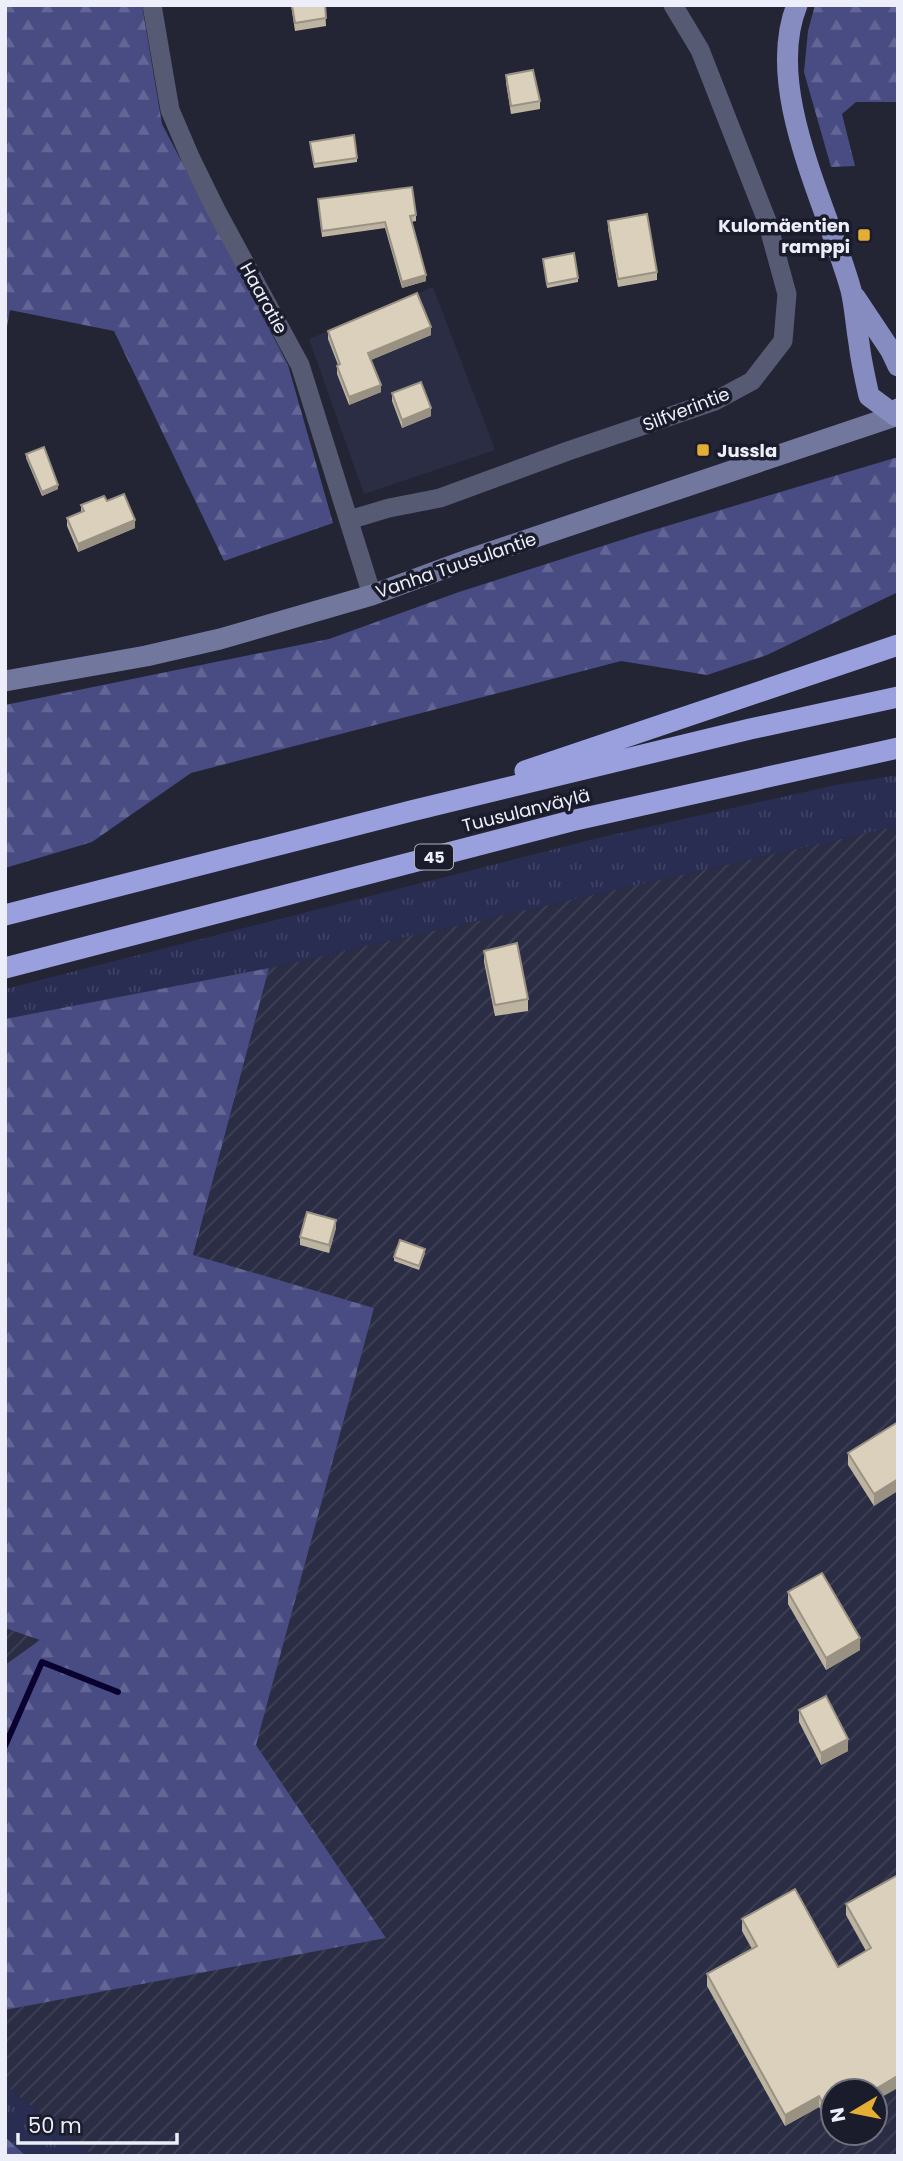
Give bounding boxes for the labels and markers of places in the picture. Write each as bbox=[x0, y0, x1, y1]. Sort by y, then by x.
place label: Kulomäentien ramppi bbox=[718, 213, 850, 259]
marker: Kulomäentien ramppi bbox=[856, 227, 872, 243]
place label: Jussla bbox=[717, 438, 777, 463]
marker: Jussla bbox=[695, 442, 711, 458]

